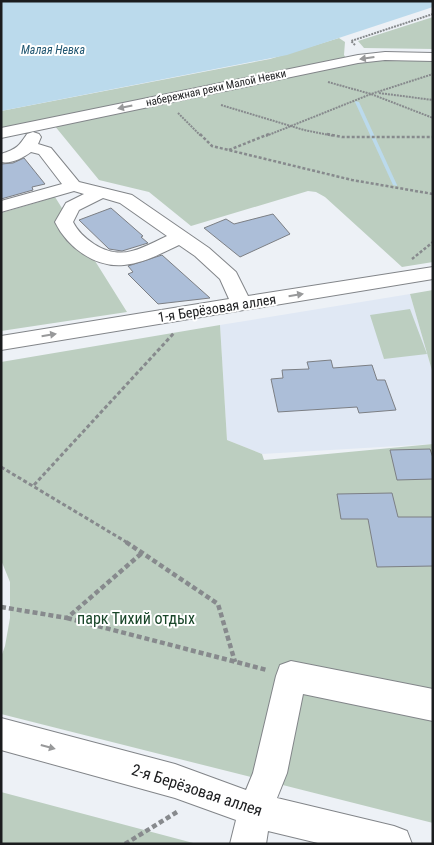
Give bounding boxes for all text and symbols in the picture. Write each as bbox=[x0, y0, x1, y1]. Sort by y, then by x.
water label: Малая Невка bbox=[21, 43, 85, 57]
one-way arrow bbox=[358, 54, 374, 62]
street label: набережная реки Малой Невки bbox=[145, 67, 287, 109]
one-way arrow bbox=[117, 103, 132, 111]
street label: 1-я Берёзовая аллея bbox=[157, 291, 277, 325]
one-way arrow bbox=[288, 291, 304, 299]
one-way arrow bbox=[42, 331, 58, 339]
park label: парк Тихий отдых bbox=[77, 609, 195, 628]
one-way arrow bbox=[41, 743, 56, 751]
street label: 2-я Берёзовая аллея bbox=[129, 760, 265, 820]

